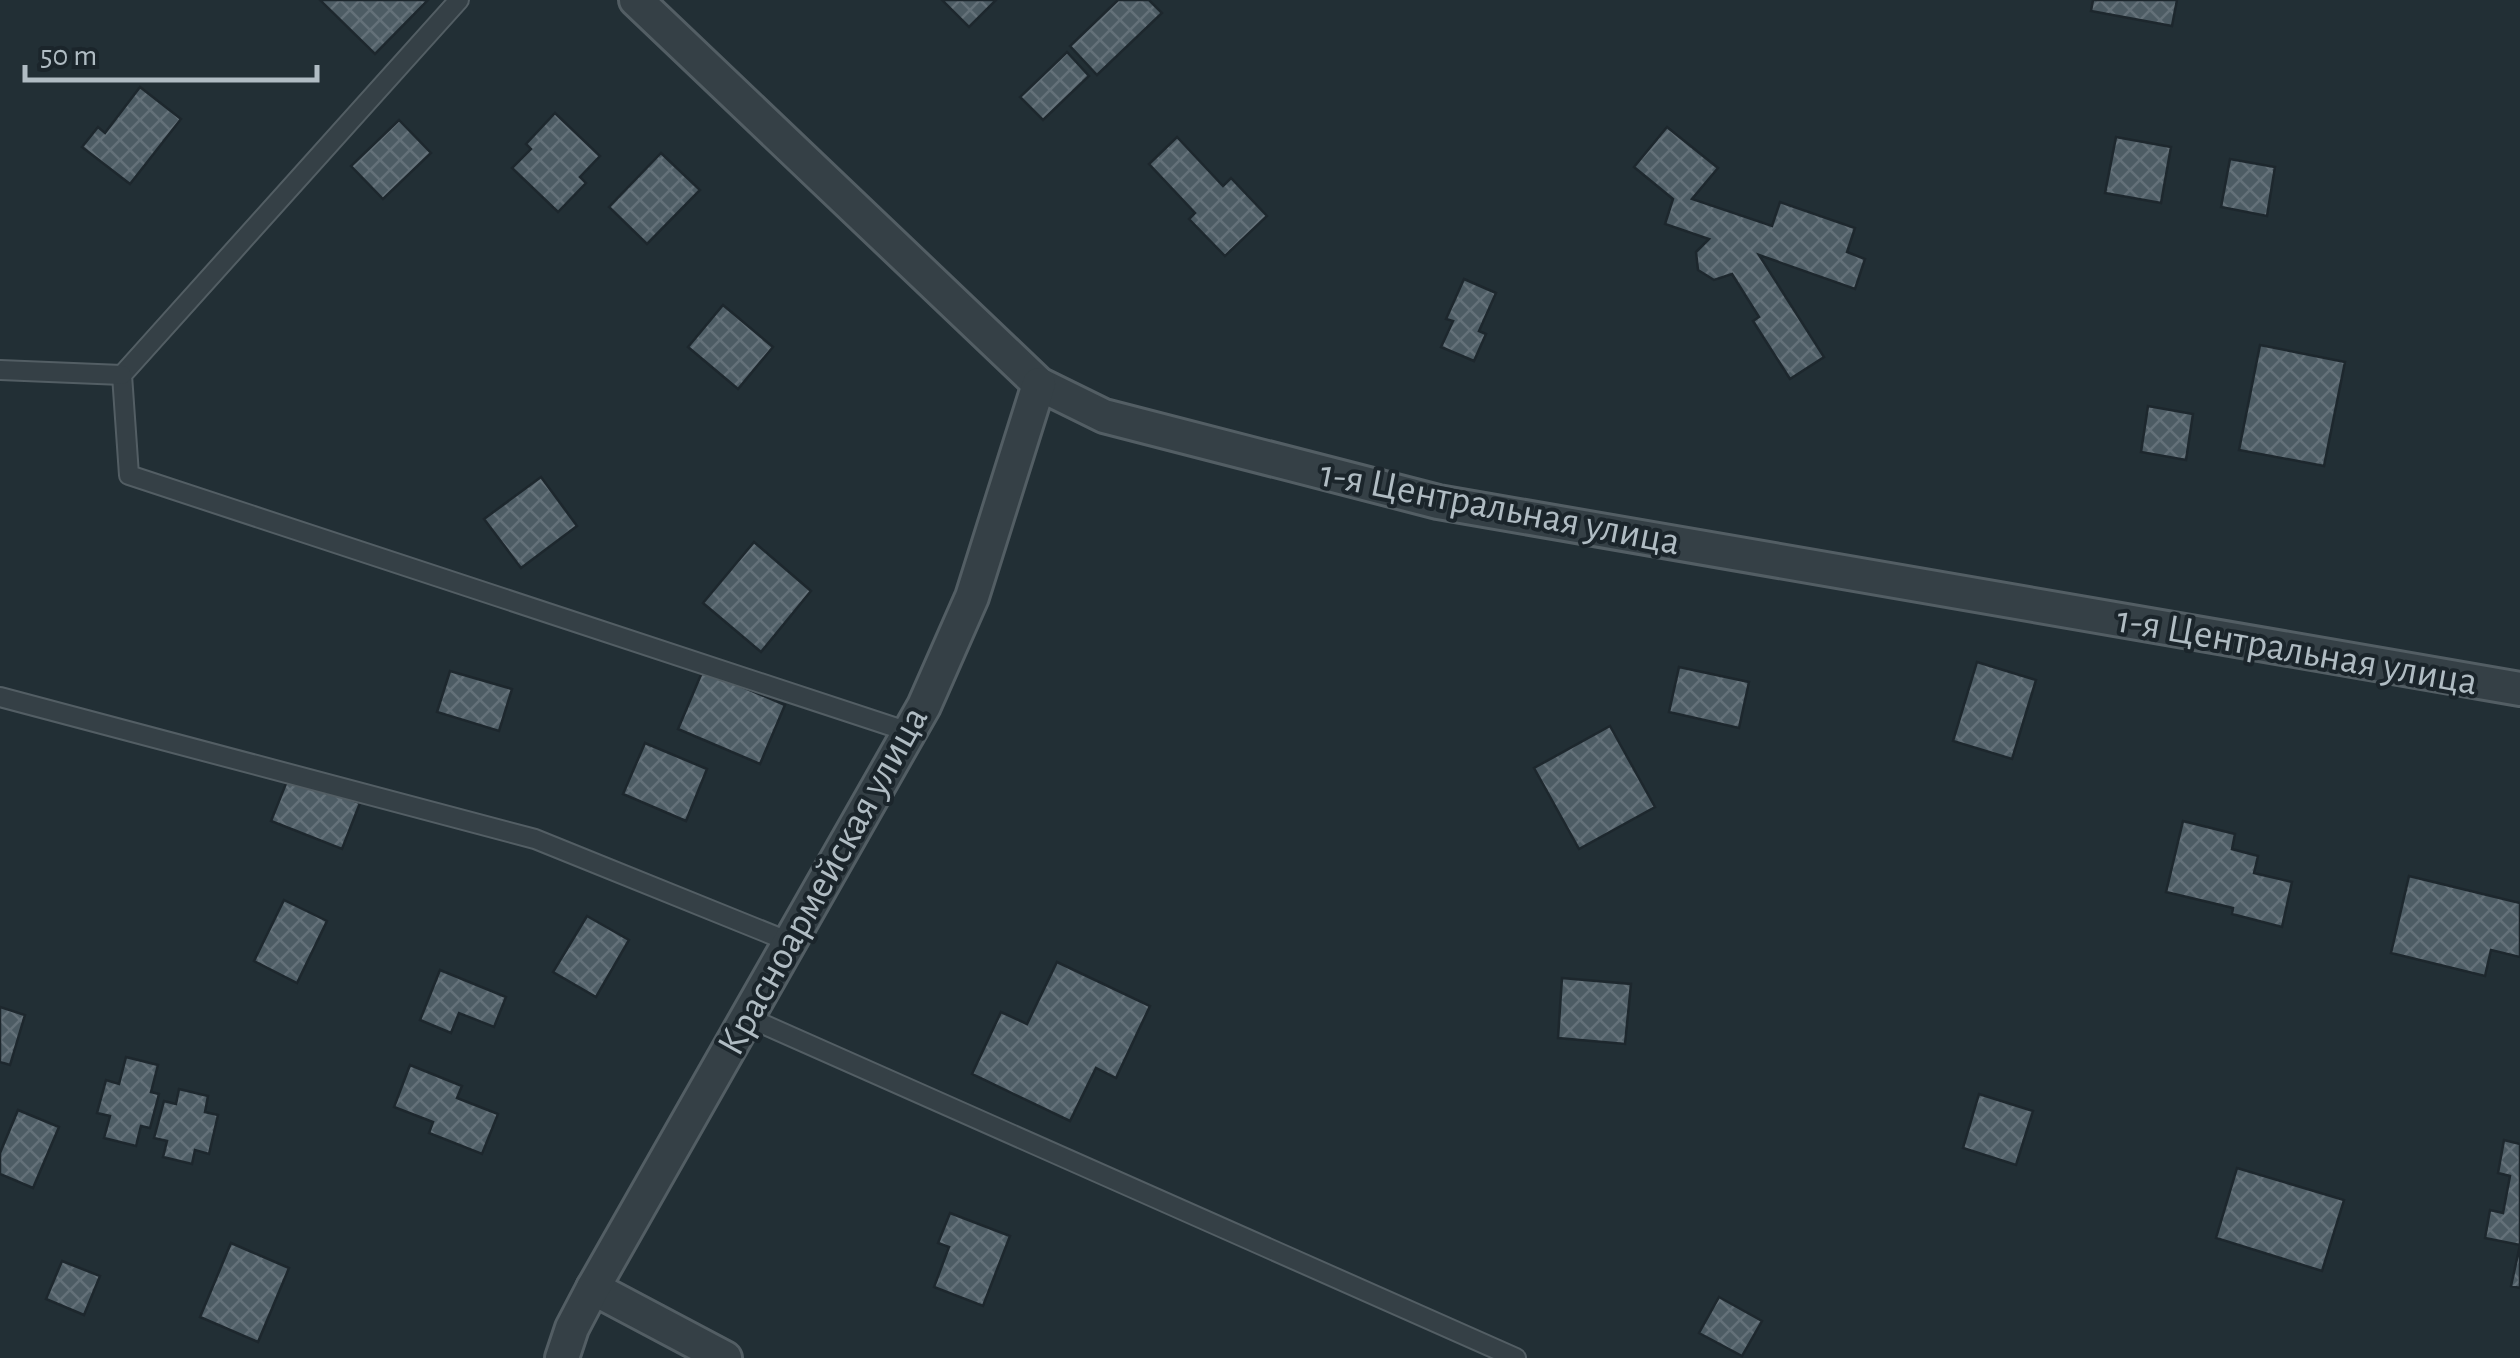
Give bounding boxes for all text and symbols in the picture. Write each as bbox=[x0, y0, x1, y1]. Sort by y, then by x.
scale bar bbox=[25, 20, 318, 82]
text: 50 m bbox=[40, 41, 97, 71]
street label: 1-я Центральная улица bbox=[1317, 453, 1683, 563]
street label: 1-я Центральная улица bbox=[2113, 600, 2481, 702]
street label: Красноармейская улица bbox=[711, 700, 935, 1062]

